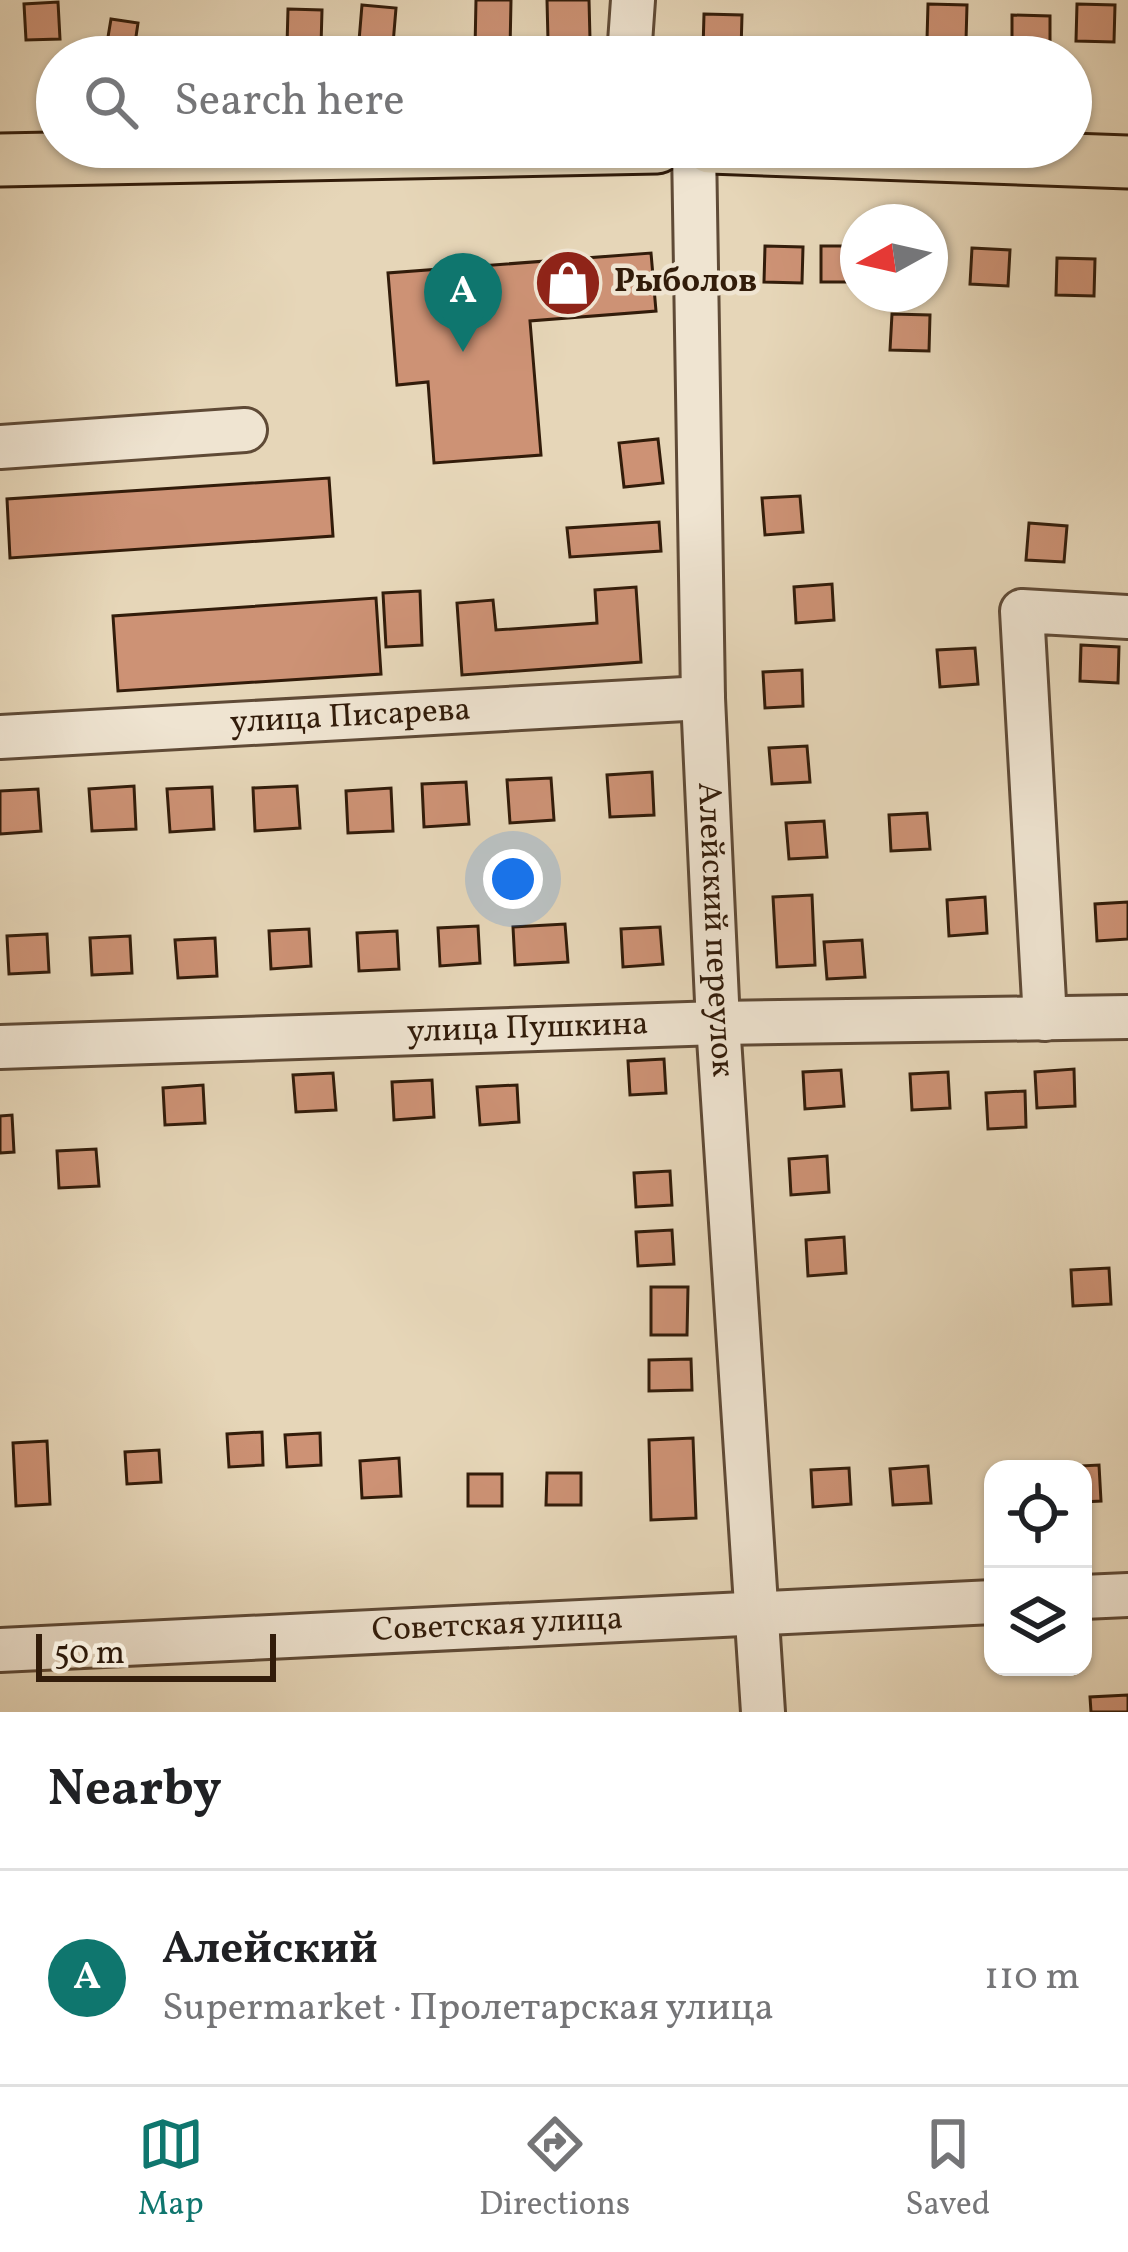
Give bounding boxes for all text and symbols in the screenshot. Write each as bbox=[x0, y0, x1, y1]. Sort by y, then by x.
search box bbox=[36, 36, 1092, 168]
icon: search bbox=[78, 69, 144, 135]
text: Search here bbox=[174, 71, 405, 134]
north arrow bbox=[840, 204, 948, 312]
shop icon: Рыболов bbox=[533, 248, 603, 318]
pin: A bbox=[424, 253, 502, 352]
place label: Рыболов bbox=[614, 260, 757, 306]
street label: улица Писарева bbox=[229, 688, 472, 747]
street label: Алейский переулок bbox=[684, 781, 744, 1079]
your location bbox=[483, 849, 543, 909]
street label: улица Пушкина bbox=[406, 1002, 649, 1056]
map controls bbox=[984, 1460, 1092, 1676]
button: locate bbox=[984, 1460, 1092, 1568]
button: layers bbox=[984, 1568, 1092, 1676]
street label: Советская улица bbox=[371, 1597, 624, 1655]
scale bar bbox=[36, 1628, 276, 1681]
text: 50 m bbox=[54, 1632, 125, 1678]
text: Nearby bbox=[48, 1755, 222, 1826]
text: Алейский bbox=[162, 1919, 378, 1982]
text: A bbox=[73, 1951, 101, 2005]
text: 110 m bbox=[984, 1951, 1080, 2005]
text: Supermarket · Пролетарская улица bbox=[162, 1982, 774, 2036]
tab: Map bbox=[138, 2111, 204, 2229]
tab: Directions bbox=[479, 2111, 630, 2229]
tab: Saved bbox=[905, 2111, 990, 2229]

